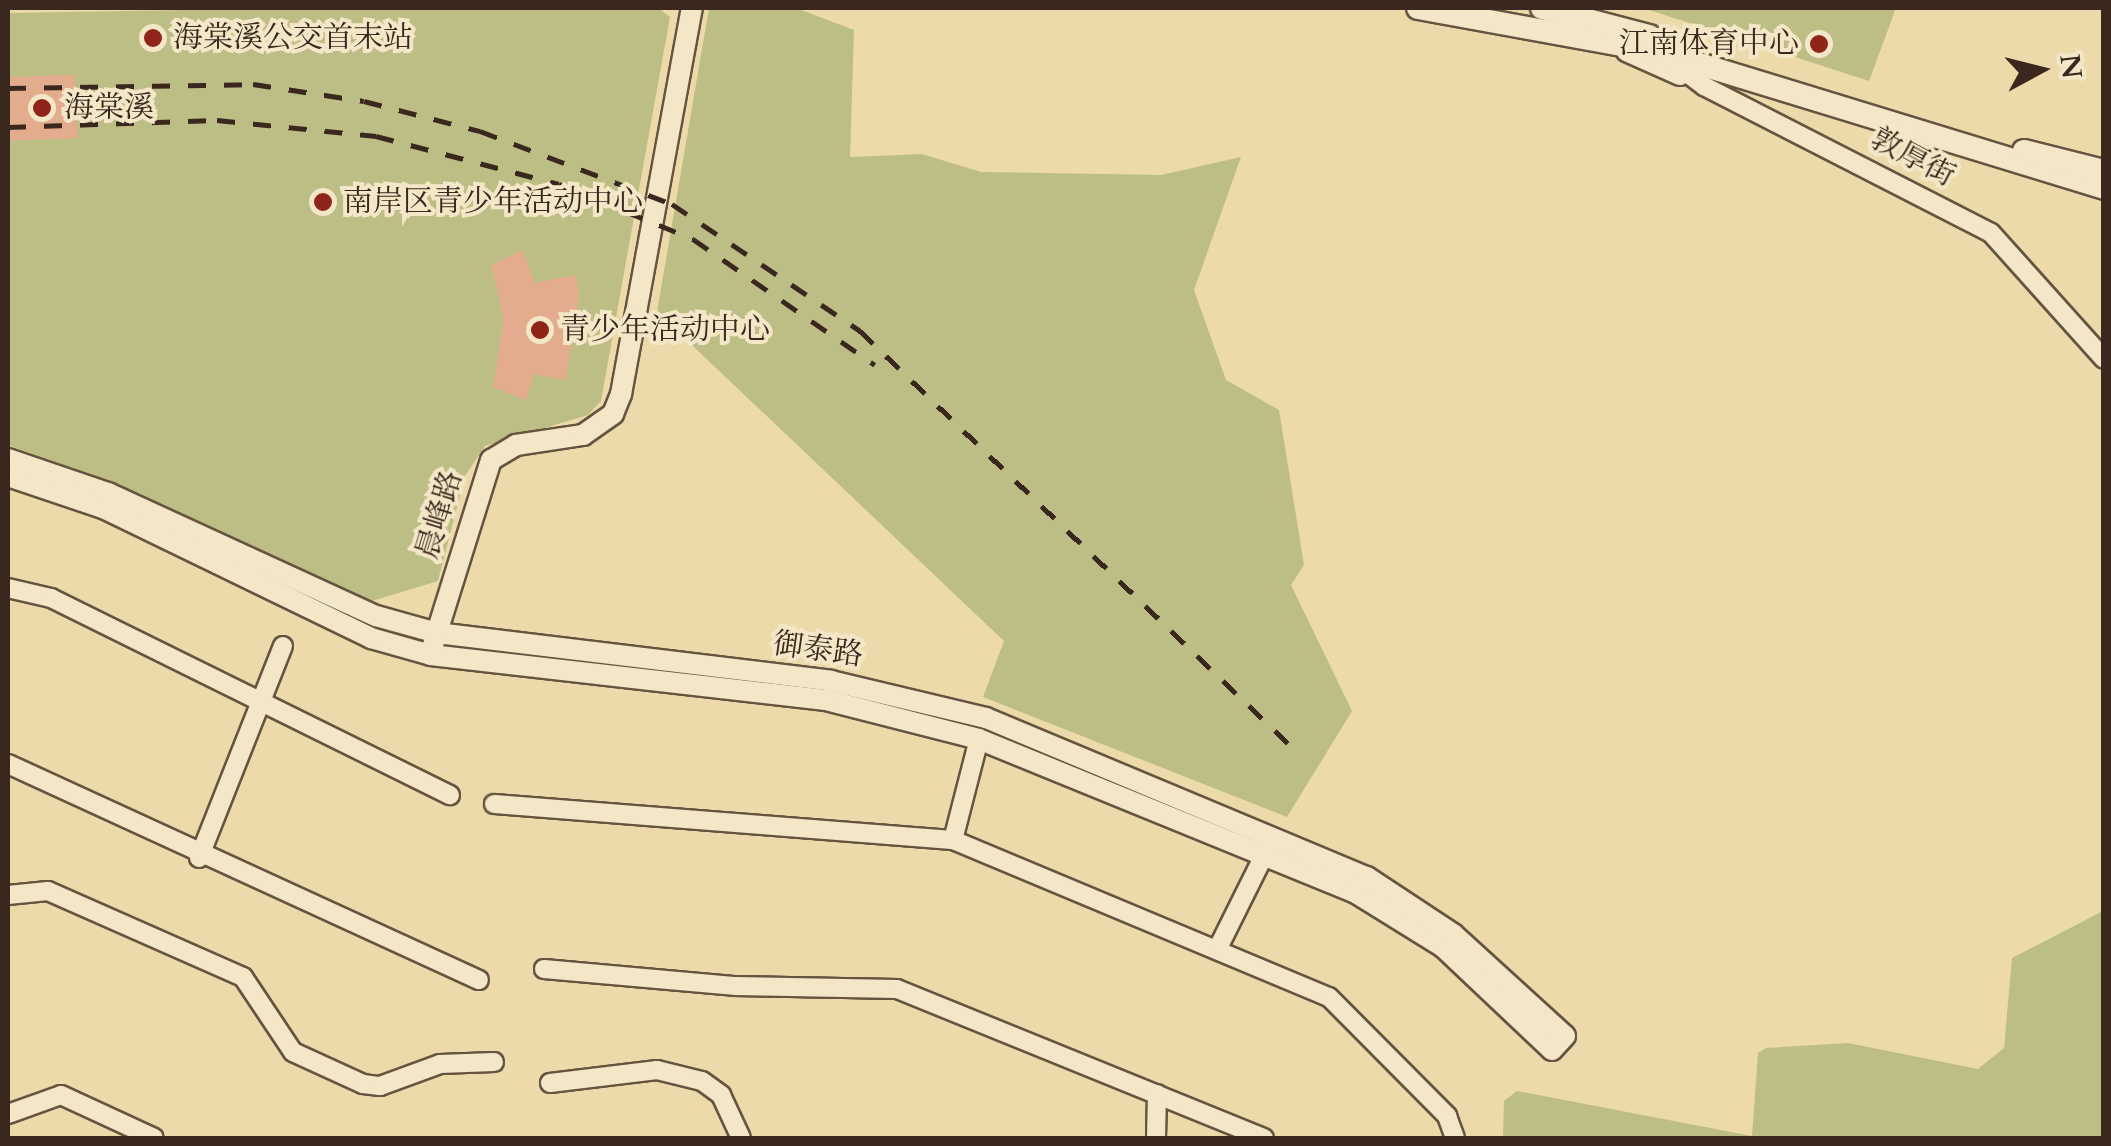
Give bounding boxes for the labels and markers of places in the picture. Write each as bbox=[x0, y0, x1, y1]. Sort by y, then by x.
place label: 海棠溪公交首末站 bbox=[173, 20, 413, 56]
place label: 江南体育中心 bbox=[1619, 26, 1799, 62]
marker: 海棠溪公交首末站 bbox=[142, 27, 164, 49]
marker: 江南体育中心 bbox=[1808, 33, 1830, 55]
place label: 海棠溪 bbox=[64, 90, 154, 126]
marker: 海棠溪 bbox=[29, 95, 55, 121]
place label: 南岸区青少年活动中心 bbox=[343, 184, 643, 220]
marker: 南岸区青少年活动中心 bbox=[312, 191, 334, 213]
place label: 青少年活动中心 bbox=[560, 312, 770, 348]
marker: 青少年活动中心 bbox=[529, 319, 551, 341]

